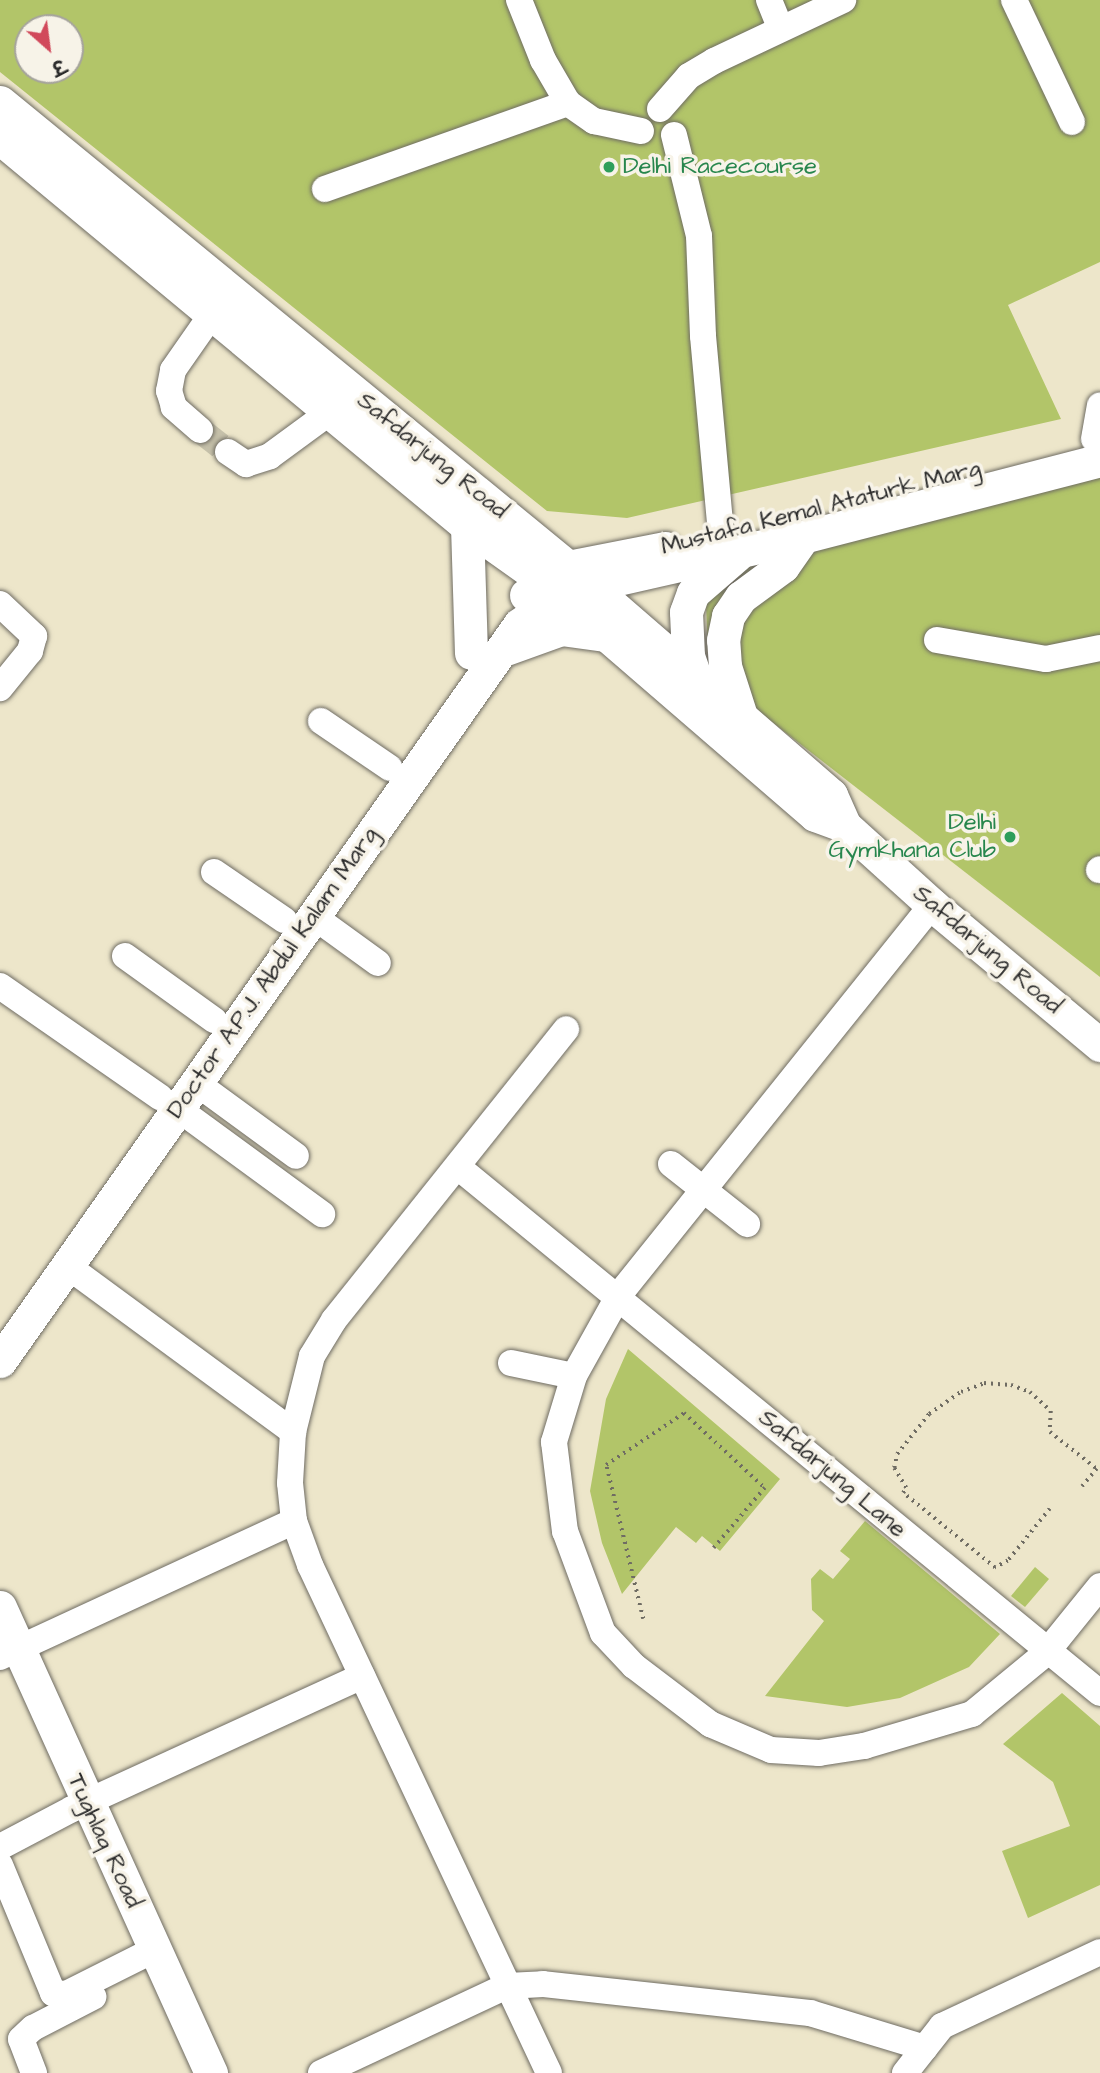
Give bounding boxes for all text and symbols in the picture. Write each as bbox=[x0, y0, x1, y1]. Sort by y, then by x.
north arrow bbox=[14, 14, 84, 84]
text: उ bbox=[46, 51, 70, 81]
place label: Delhi Racecourse bbox=[623, 153, 817, 181]
marker: Delhi Racecourse bbox=[601, 159, 617, 175]
street label: Safdarjung Road bbox=[351, 387, 513, 525]
street label: Mustafa Kemal Ataturk Marg bbox=[658, 454, 984, 562]
place label: Delhi Gymkhana Club bbox=[828, 809, 996, 865]
street label: Doctor A.P.J. Abdul Kalam Marg bbox=[161, 822, 385, 1124]
marker: Delhi Gymkhana Club bbox=[1002, 829, 1018, 845]
street label: Safdarjung Road bbox=[907, 879, 1067, 1021]
street label: Safdarjung Lane bbox=[752, 1404, 912, 1544]
street label: Tughlaq Road bbox=[60, 1769, 148, 1913]

